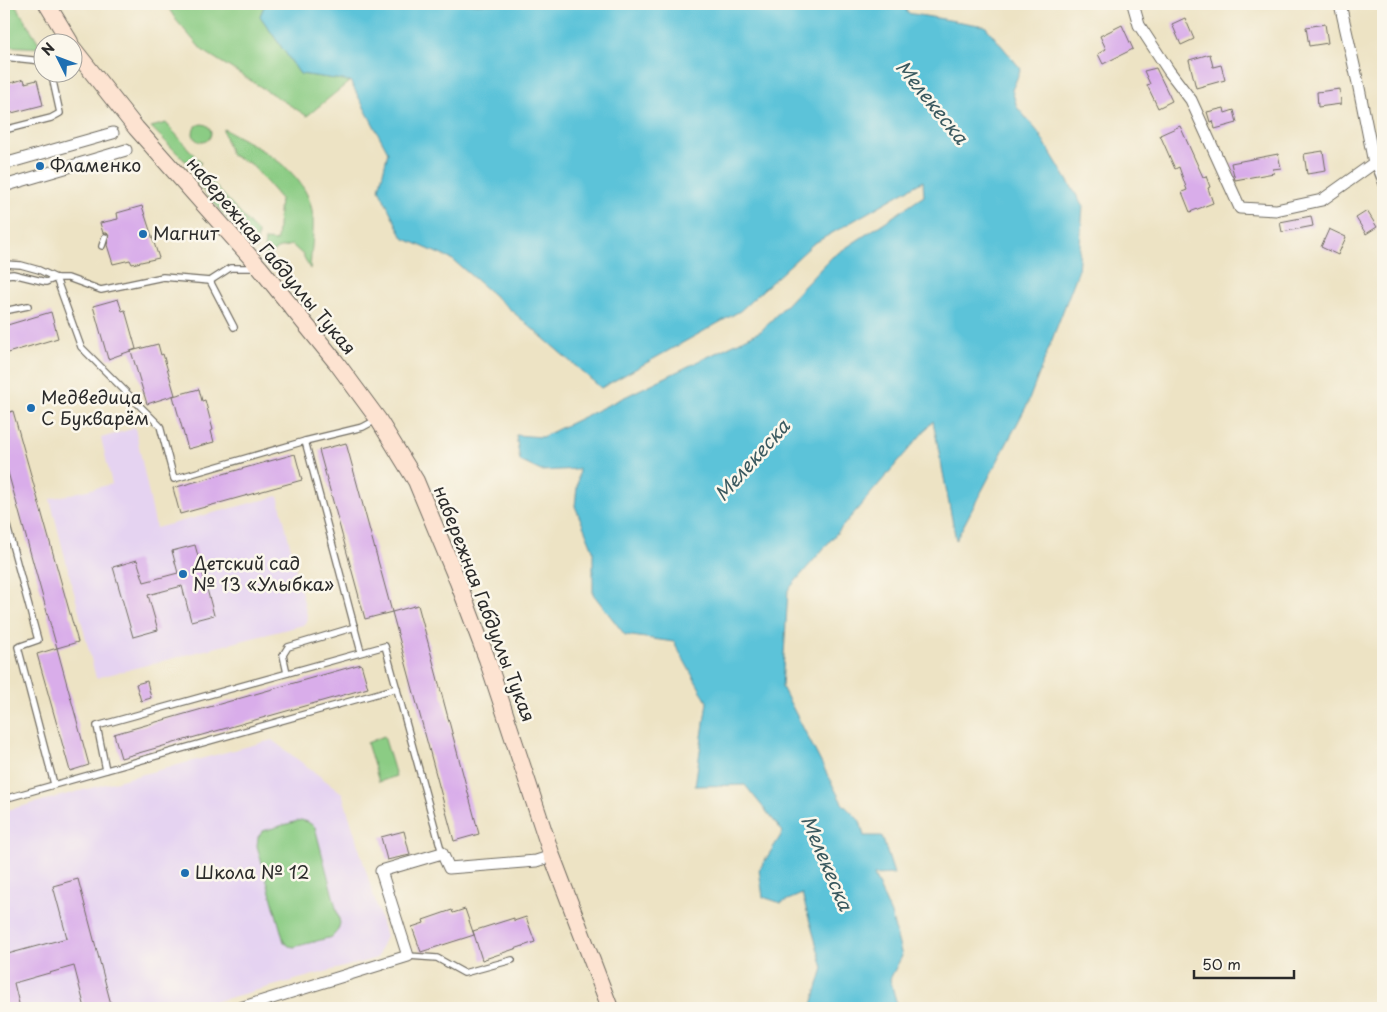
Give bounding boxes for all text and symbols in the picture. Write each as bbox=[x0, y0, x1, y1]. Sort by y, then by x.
north arrow bbox=[32, 32, 82, 82]
text: N bbox=[36, 38, 59, 60]
water label: Мелекеска bbox=[890, 53, 976, 150]
street label: набережная Габдуллы Тукая bbox=[181, 150, 363, 360]
place label: Фламенко bbox=[50, 151, 141, 178]
marker: Фламенко bbox=[34, 160, 46, 172]
place label: Магнит bbox=[153, 219, 220, 246]
marker: Магнит bbox=[137, 228, 149, 240]
place label: Медведица С Букварём bbox=[41, 383, 149, 431]
marker: Медведица С Букварём bbox=[25, 402, 37, 414]
water label: Мелекеска bbox=[707, 412, 796, 506]
street label: набережная Габдуллы Тукая bbox=[428, 481, 543, 726]
place label: Детский сад № 13 «Улыбка» bbox=[192, 549, 334, 597]
marker: Детский сад № 13 «Улыбка» bbox=[177, 568, 189, 580]
water label: Мелекеска bbox=[795, 811, 861, 916]
place label: Школа № 12 bbox=[195, 858, 310, 885]
marker: Школа № 12 bbox=[179, 867, 191, 879]
scale bar bbox=[1194, 947, 1294, 979]
text: 50 m bbox=[1202, 952, 1241, 975]

